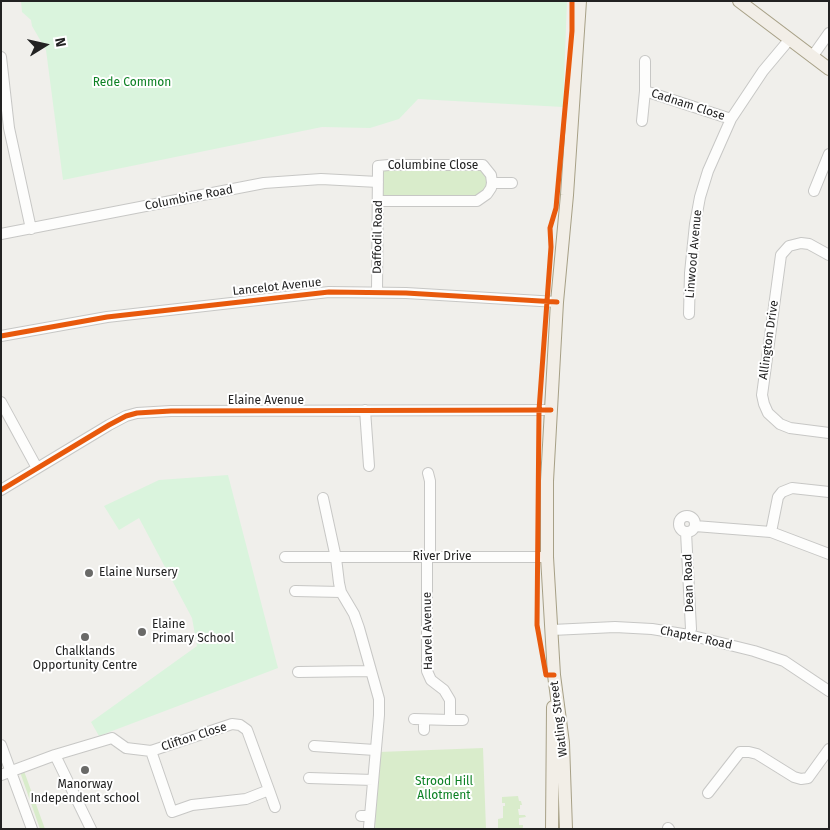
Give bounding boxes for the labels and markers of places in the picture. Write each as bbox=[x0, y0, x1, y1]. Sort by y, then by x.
place label: Elaine Nursery bbox=[99, 566, 178, 580]
marker: Elaine Nursery bbox=[83, 567, 95, 579]
place label: Elaine Primary School bbox=[152, 618, 234, 646]
marker: Elaine Primary School bbox=[136, 626, 148, 638]
marker: Chalklands Opportunity Centre bbox=[79, 631, 91, 643]
place label: Chalklands Opportunity Centre bbox=[33, 645, 137, 673]
marker: Manorway Independent school bbox=[79, 764, 91, 776]
place label: Manorway Independent school bbox=[30, 778, 140, 806]

